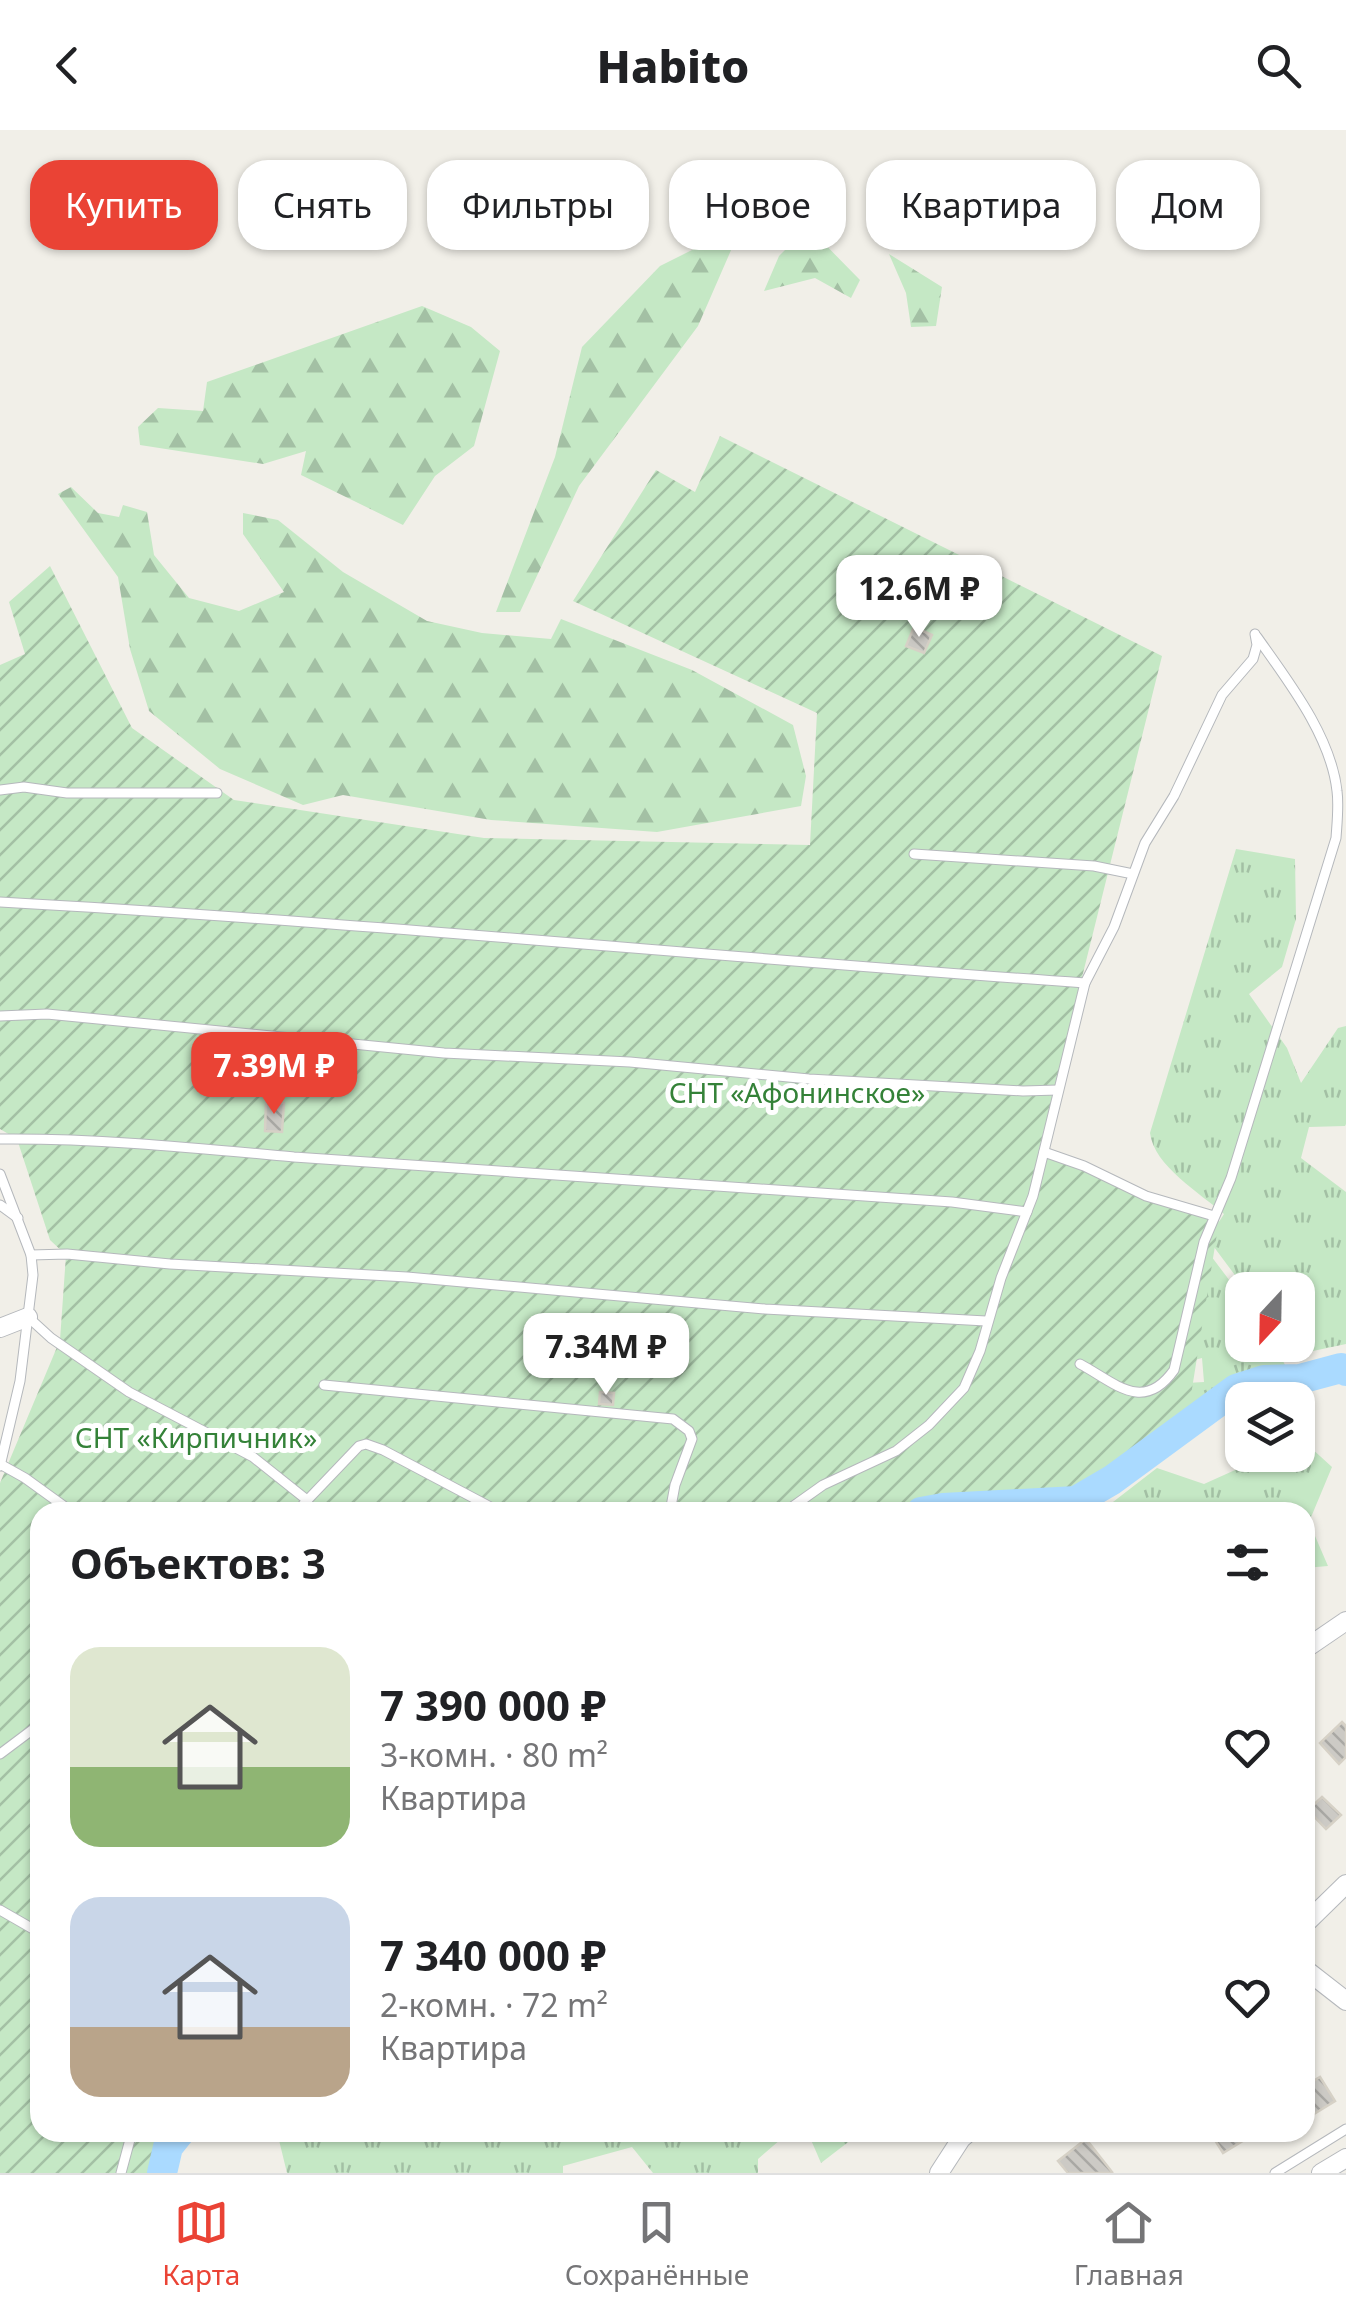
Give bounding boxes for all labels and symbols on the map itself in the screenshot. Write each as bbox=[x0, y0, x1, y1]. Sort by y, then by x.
pin: 12.6M ₽ bbox=[827, 555, 1011, 640]
pin: 7.39M ₽ bbox=[182, 1032, 366, 1117]
park label: СНТ «Афонинское» bbox=[669, 1073, 925, 1111]
north arrow bbox=[1225, 1272, 1315, 1362]
pin: 7.34M ₽ bbox=[514, 1313, 698, 1398]
park label: СНТ «Кирпичник» bbox=[75, 1418, 317, 1456]

